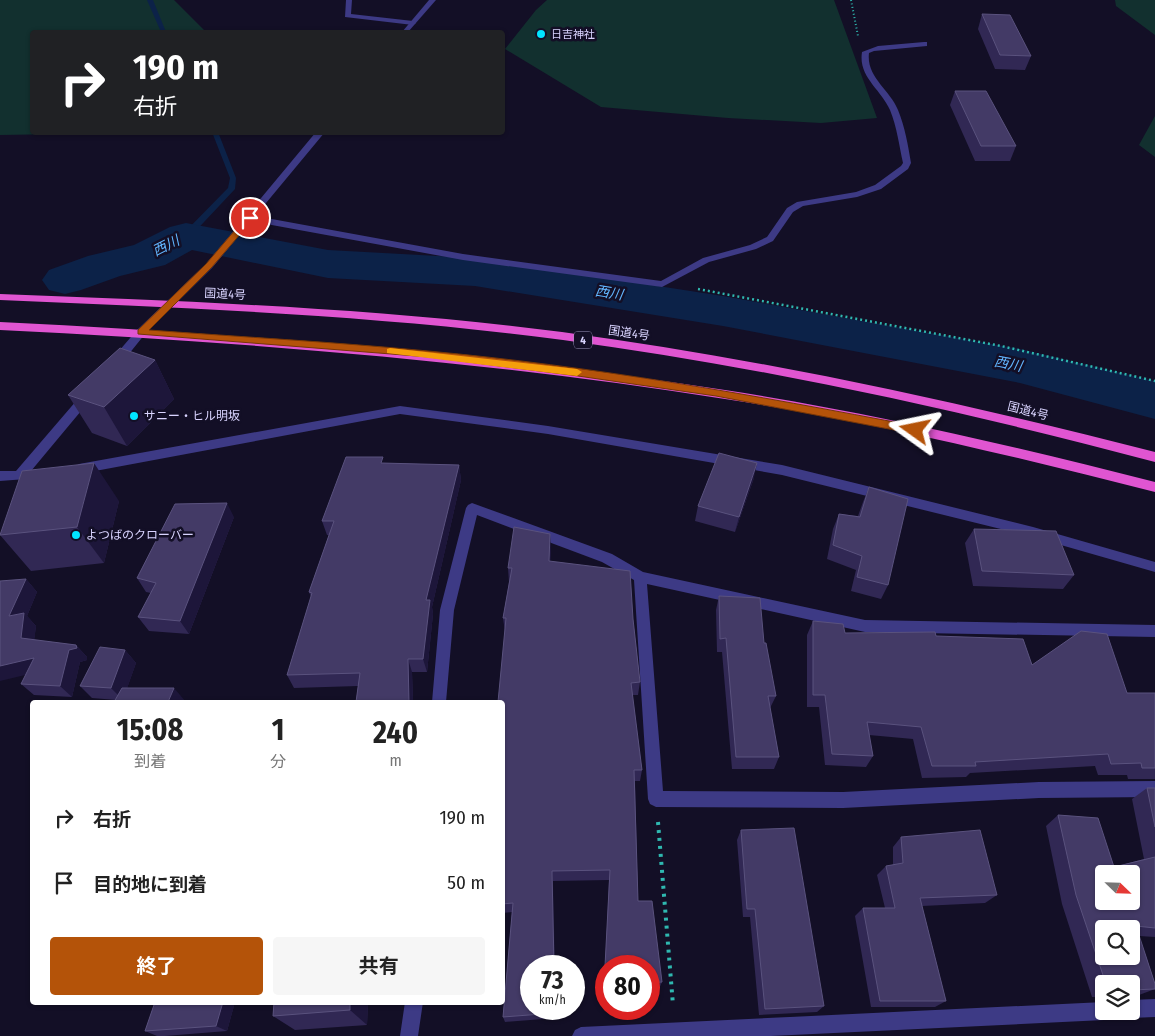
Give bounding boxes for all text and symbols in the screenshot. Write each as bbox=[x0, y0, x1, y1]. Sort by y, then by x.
marker: 日吉神社 bbox=[535, 28, 547, 40]
place label: 日吉神社 bbox=[551, 28, 595, 41]
text: 190 m bbox=[133, 46, 219, 88]
icon: right bbox=[50, 50, 115, 115]
text: 右折 bbox=[133, 93, 177, 120]
pin bbox=[229, 197, 271, 239]
icon: arrive bbox=[236, 204, 264, 232]
water label: 西川 bbox=[150, 231, 184, 260]
water label: 西川 bbox=[594, 282, 626, 304]
street label: 国道4号 bbox=[204, 286, 246, 302]
street label: 国道4号 bbox=[607, 323, 651, 343]
road number: 4 bbox=[574, 332, 592, 348]
water label: 西川 bbox=[993, 353, 1025, 375]
street label: 国道4号 bbox=[1006, 399, 1050, 423]
position arrow bbox=[888, 403, 940, 455]
place label: サニー・ヒル明坂 bbox=[144, 409, 240, 423]
marker: サニー・ヒル明坂 bbox=[128, 410, 140, 422]
place label: よつばのクローバー bbox=[86, 528, 194, 542]
marker: よつばのクローバー bbox=[70, 529, 82, 541]
text: 15:08 bbox=[117, 712, 183, 748]
text: 1 bbox=[272, 712, 285, 748]
text: 240 bbox=[373, 715, 418, 751]
text: m bbox=[389, 751, 402, 770]
text: 到着 bbox=[134, 752, 166, 771]
text: 分 bbox=[270, 752, 286, 771]
icon: right bbox=[50, 804, 78, 832]
text: 190 m bbox=[439, 806, 485, 829]
text: 右折 bbox=[93, 808, 131, 831]
north arrow bbox=[1095, 865, 1140, 910]
map controls bbox=[1095, 865, 1140, 1020]
icon: arrive bbox=[50, 869, 78, 897]
text: 50 m bbox=[447, 871, 485, 894]
text: 目的地に到着 bbox=[93, 873, 207, 896]
button: search bbox=[1095, 920, 1140, 965]
button: 終了 bbox=[50, 937, 263, 995]
button: 共有 bbox=[273, 937, 485, 995]
speed limit sign: 80 bbox=[595, 955, 660, 1020]
text: 73 bbox=[541, 966, 564, 996]
button: layers bbox=[1095, 975, 1140, 1020]
text: km/h bbox=[539, 993, 566, 1007]

